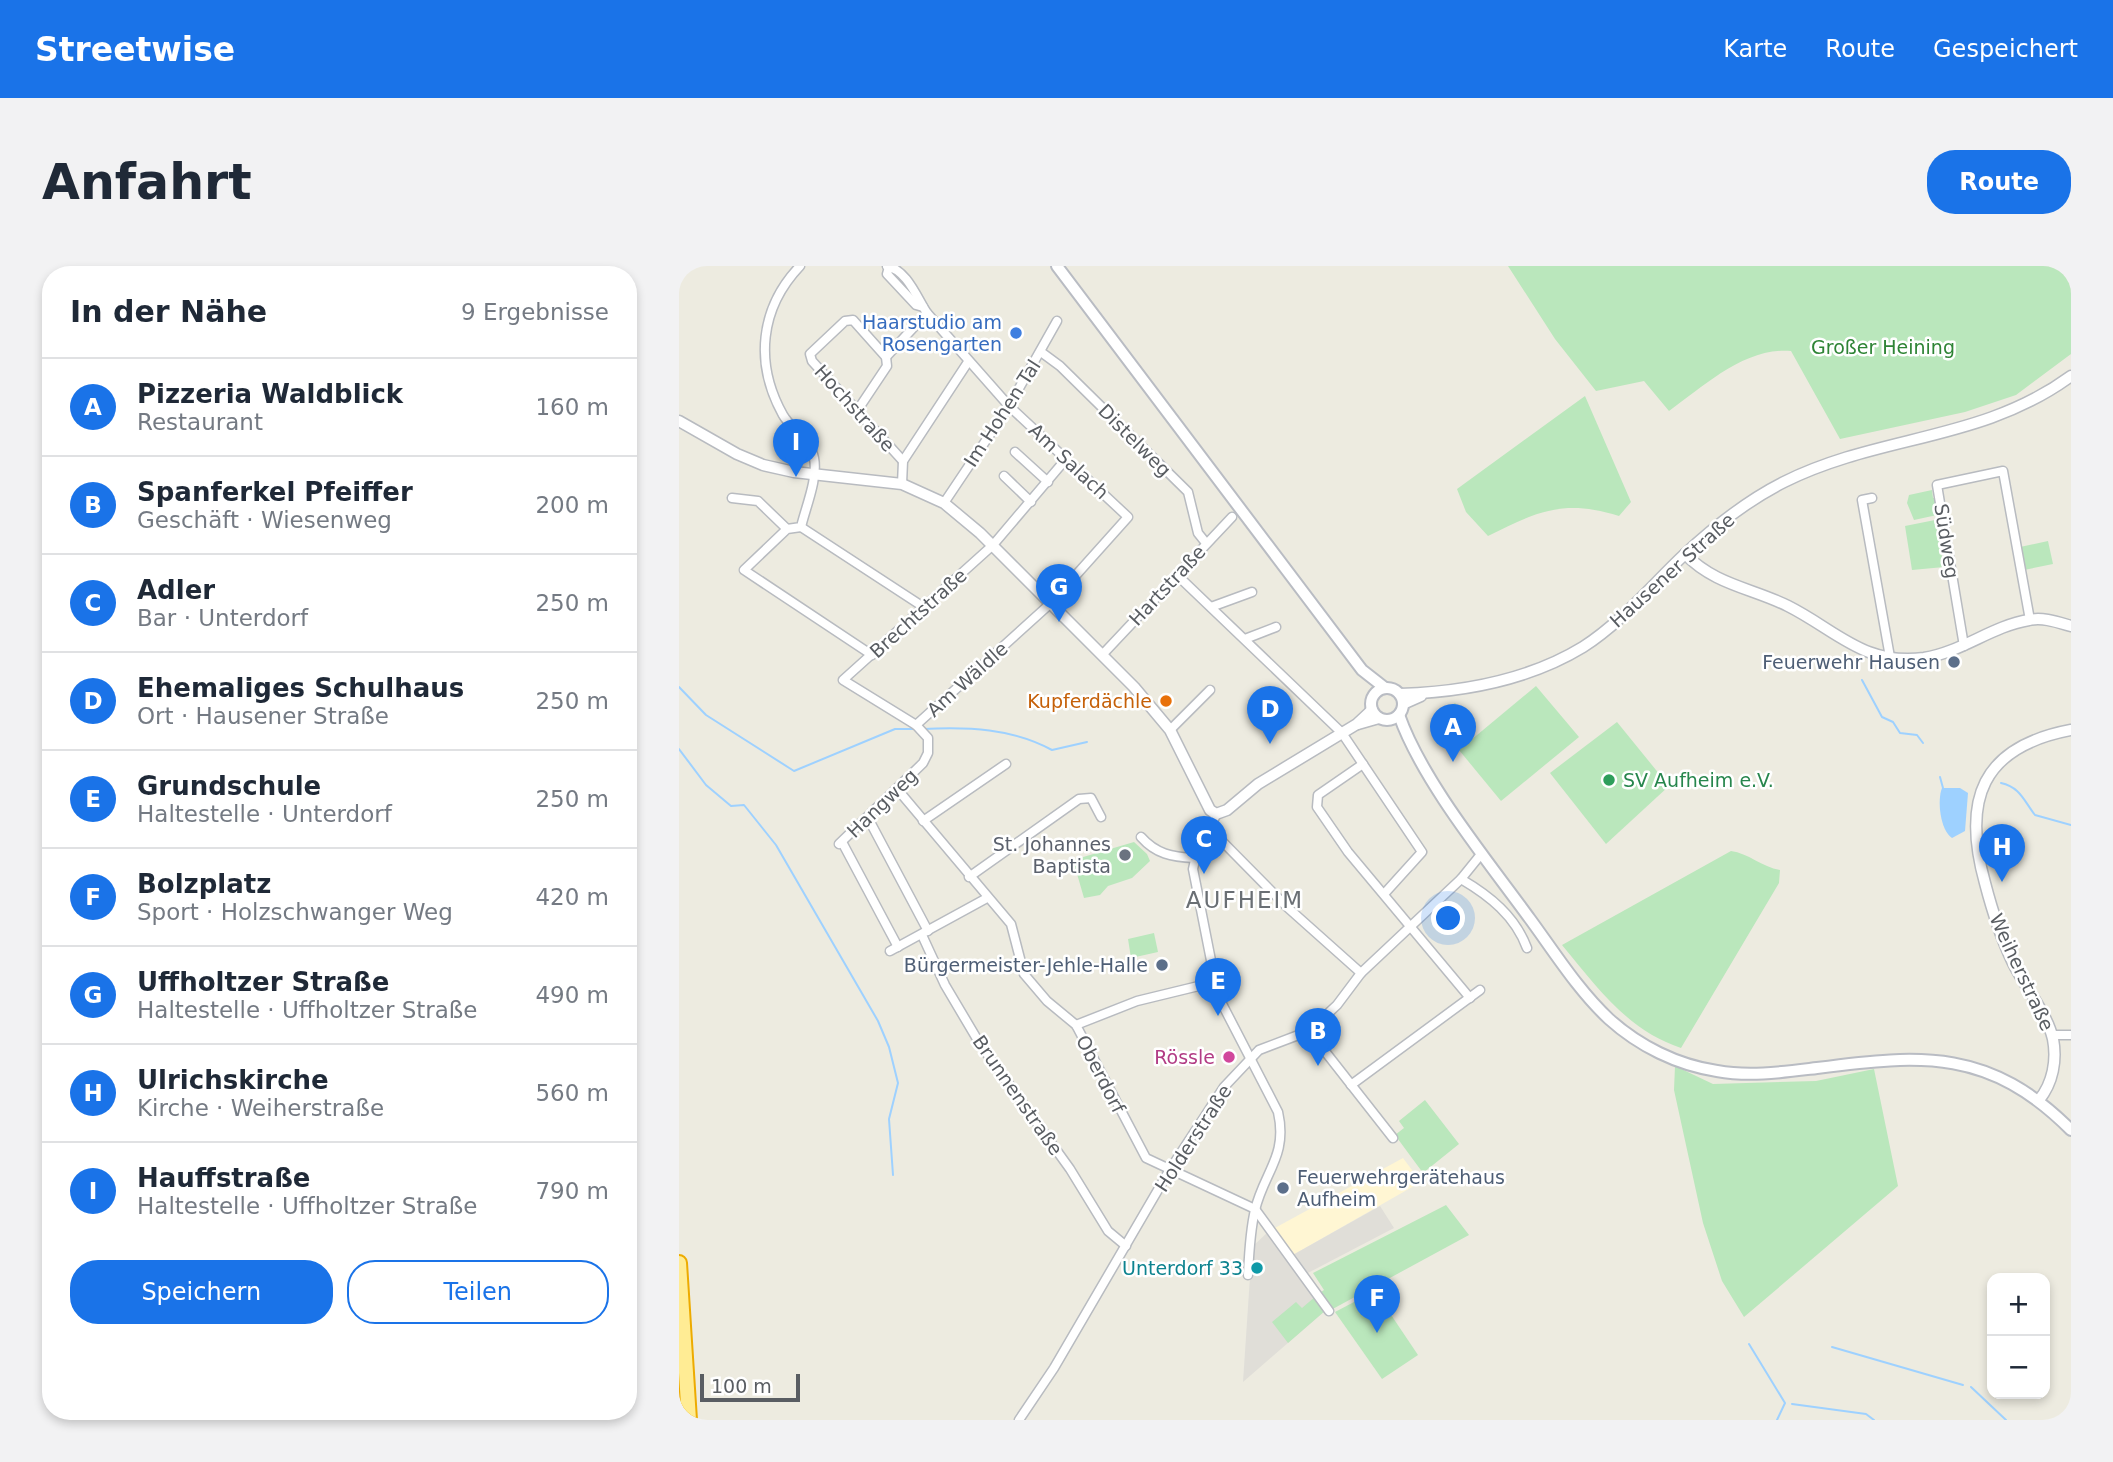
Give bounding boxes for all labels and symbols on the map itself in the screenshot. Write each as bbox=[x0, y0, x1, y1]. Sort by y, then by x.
place label: Haarstudio am Rosengarten bbox=[862, 311, 1002, 355]
marker: Haarstudio am Rosengarten bbox=[1008, 325, 1024, 341]
park label: Großer Heining bbox=[1811, 336, 1955, 358]
street label: Im Hohen Tal bbox=[959, 355, 1045, 471]
street label: Hochstraße bbox=[810, 360, 900, 456]
street label: Distelweg bbox=[1094, 399, 1176, 481]
pin: I bbox=[773, 419, 819, 477]
street label: Am Salach bbox=[1025, 419, 1113, 503]
street label: Südweg bbox=[1930, 502, 1964, 580]
street label: Hausener Straße bbox=[1605, 508, 1739, 632]
street label: Hartstraße bbox=[1124, 540, 1210, 630]
street label: Brechtstraße bbox=[865, 564, 971, 662]
pin: G bbox=[1036, 564, 1082, 622]
street label: Am Wäldle bbox=[922, 637, 1012, 721]
place label: Feuerwehr Hausen bbox=[1762, 651, 1940, 673]
marker: Feuerwehr Hausen bbox=[1946, 654, 1962, 670]
pin: D bbox=[1247, 686, 1293, 744]
place label: Kupferdächle bbox=[1027, 690, 1152, 712]
marker: Kupferdächle bbox=[1158, 693, 1174, 709]
pin: A bbox=[1430, 704, 1476, 762]
street label: Hangweg bbox=[842, 764, 922, 842]
place label: SV Aufheim e.V. bbox=[1623, 769, 1774, 791]
marker: SV Aufheim e.V. bbox=[1601, 772, 1617, 788]
pin: C bbox=[1181, 816, 1227, 874]
pin: H bbox=[1979, 824, 2025, 882]
place label: St. Johannes Baptista bbox=[993, 833, 1111, 877]
marker: St. Johannes Baptista bbox=[1117, 847, 1133, 863]
district label: AUFHEIM bbox=[1186, 887, 1304, 913]
your location bbox=[1431, 901, 1465, 935]
street label: Weiherstraße bbox=[1985, 910, 2059, 1034]
place label: Bürgermeister-Jehle-Halle bbox=[904, 954, 1148, 976]
marker: Bürgermeister-Jehle-Halle bbox=[1154, 957, 1170, 973]
pin: E bbox=[1195, 958, 1241, 1016]
pin: B bbox=[1295, 1008, 1341, 1066]
street label: Brunnenstraße bbox=[969, 1031, 1067, 1159]
street label: Oberdorf bbox=[1072, 1031, 1131, 1118]
place label: Rössle bbox=[1154, 1046, 1215, 1068]
marker: Rössle bbox=[1221, 1049, 1237, 1065]
street label: Holderstraße bbox=[1150, 1080, 1236, 1196]
place label: Feuerwehrgerätehaus Aufheim bbox=[1297, 1166, 1505, 1210]
marker: Feuerwehrgerätehaus Aufheim bbox=[1275, 1180, 1291, 1196]
place label: Unterdorf 33 bbox=[1122, 1257, 1243, 1279]
marker: Unterdorf 33 bbox=[1249, 1260, 1265, 1276]
pin: F bbox=[1354, 1275, 1400, 1333]
scale bar bbox=[700, 1371, 800, 1403]

